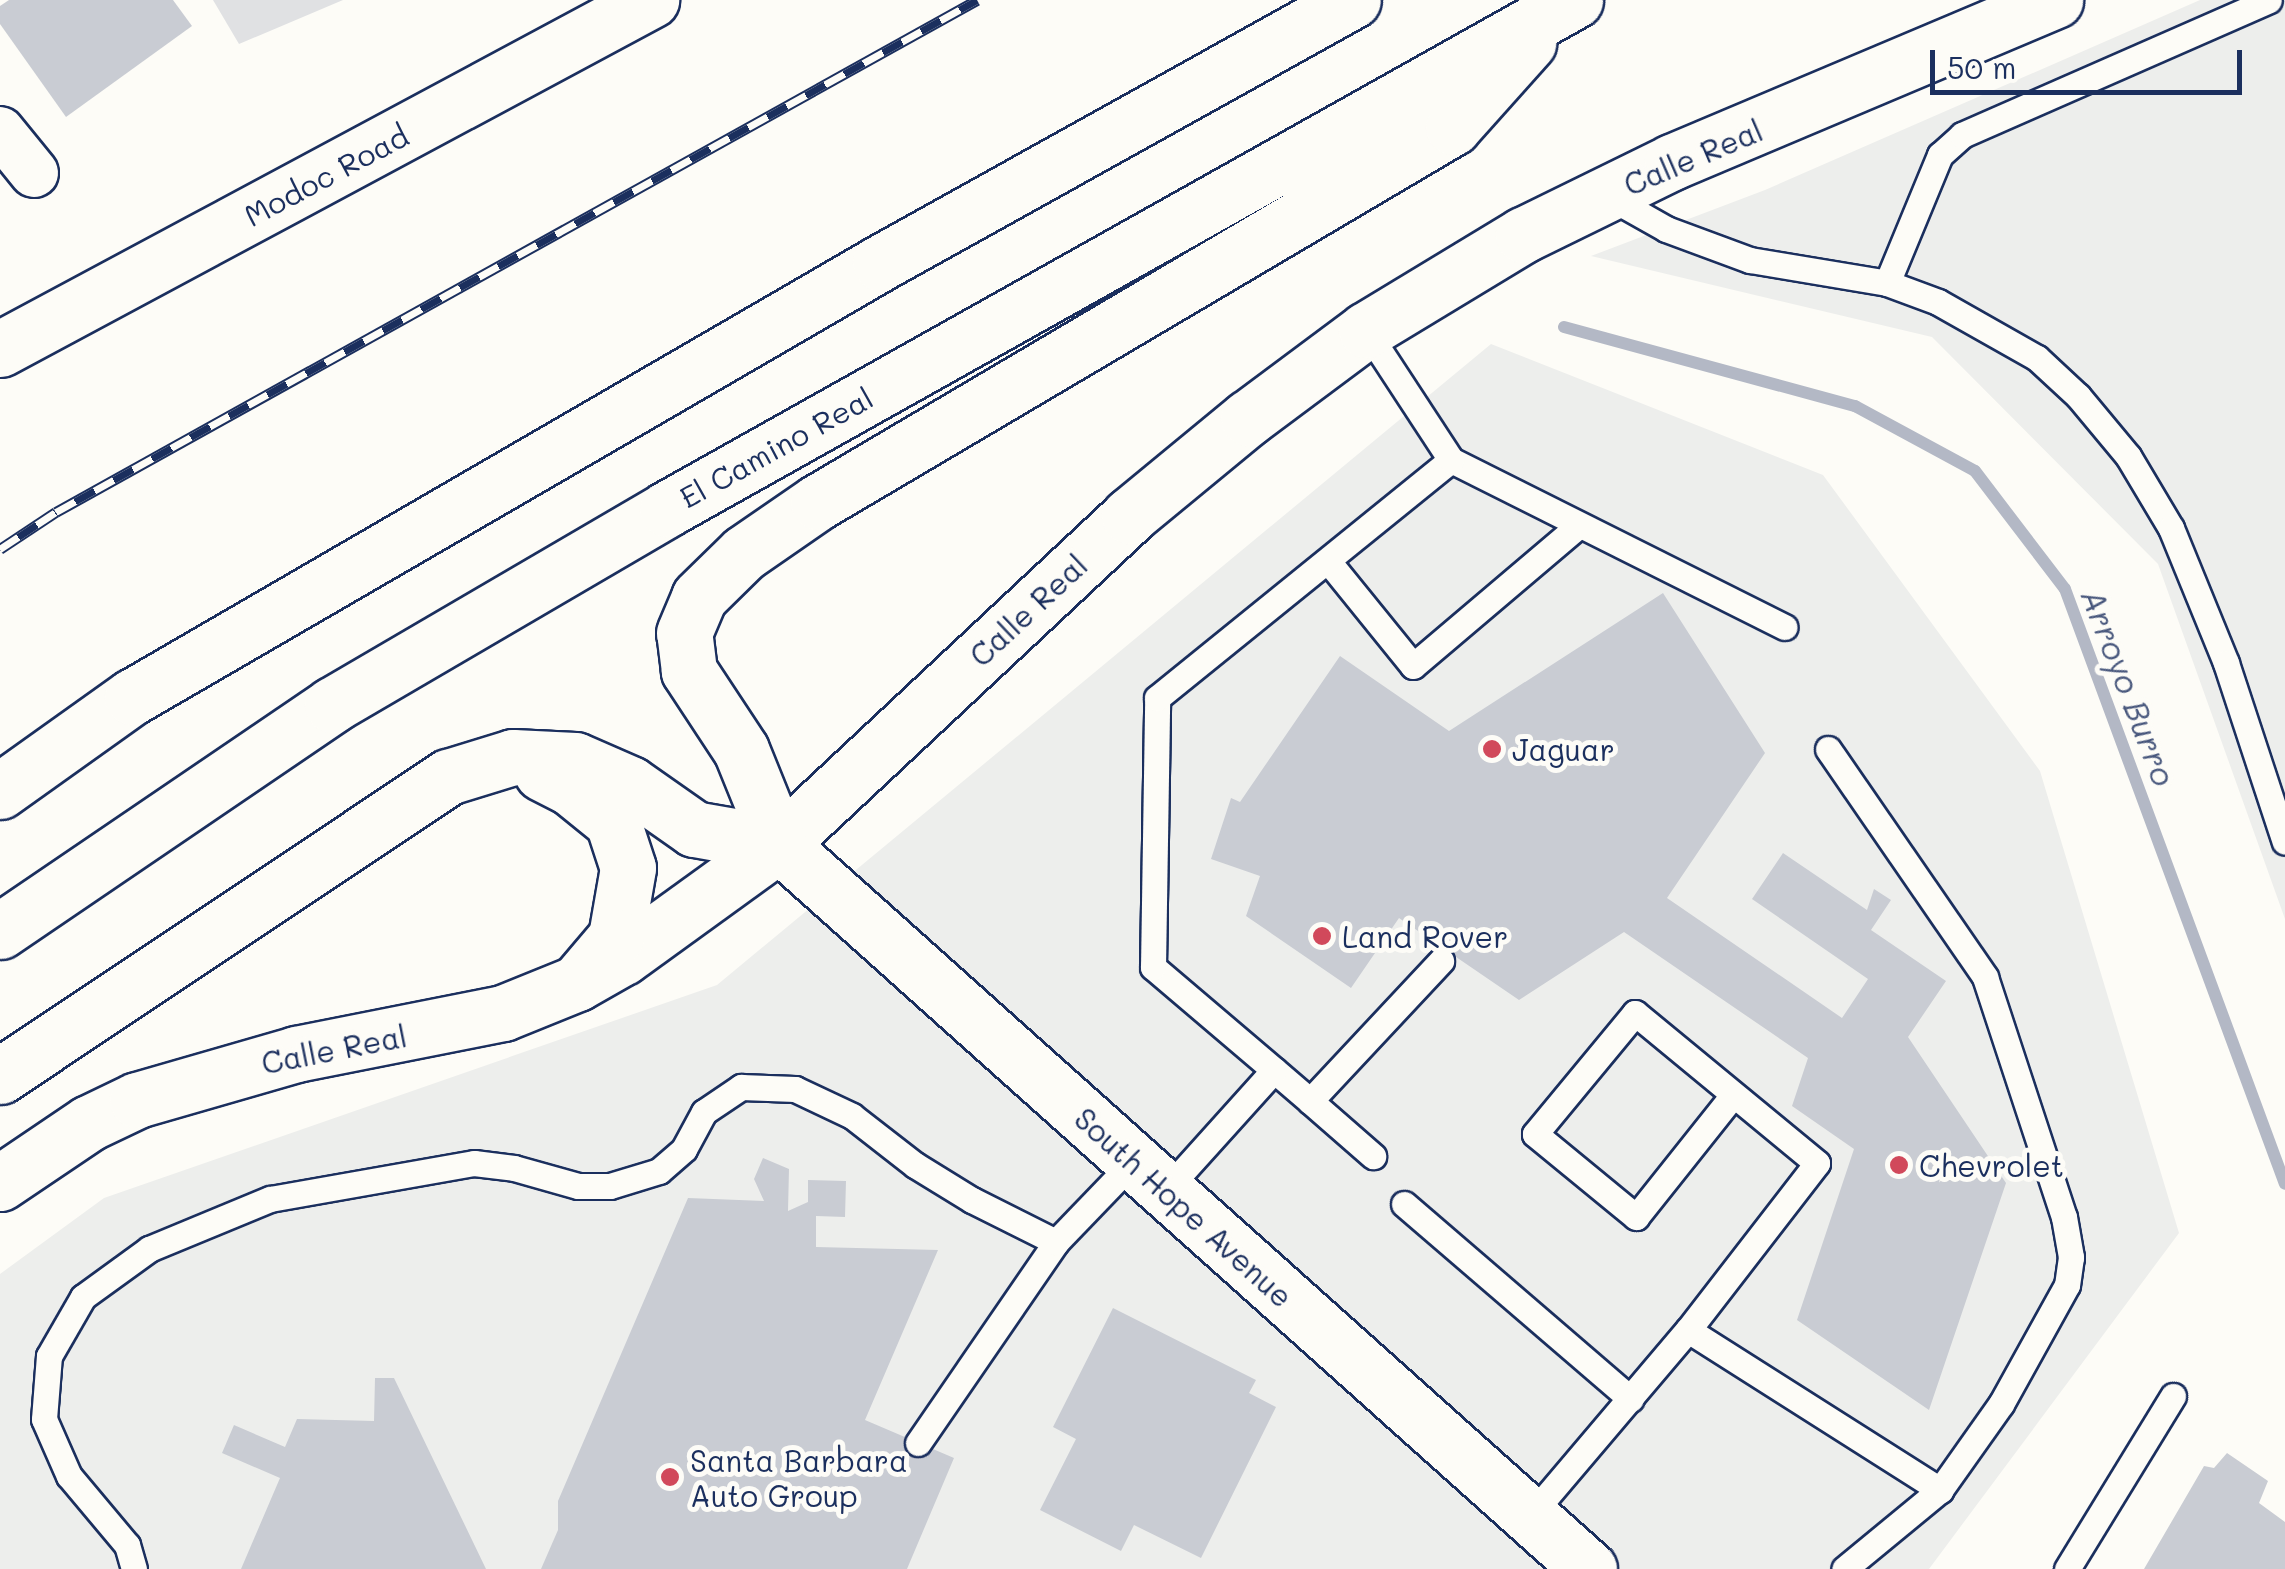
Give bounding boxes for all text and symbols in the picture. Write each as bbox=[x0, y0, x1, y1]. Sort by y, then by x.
scale bar bbox=[1935, 30, 2248, 92]
text: 50 m bbox=[1947, 47, 2017, 87]
street label: Calle Real bbox=[1618, 112, 1768, 202]
street label: Modoc Road bbox=[238, 117, 414, 233]
street label: El Camino Real bbox=[673, 379, 879, 515]
street label: Calle Real bbox=[962, 547, 1094, 673]
water label: Arroyo Burro bbox=[2074, 583, 2184, 791]
place label: Jaguar bbox=[1512, 731, 1615, 767]
marker: Jaguar bbox=[1481, 738, 1503, 760]
place label: Land Rover bbox=[1342, 918, 1508, 954]
marker: Land Rover bbox=[1311, 925, 1333, 947]
street label: Calle Real bbox=[258, 1017, 410, 1081]
street label: South Hope Avenue bbox=[1068, 1100, 1300, 1314]
place label: Chevrolet bbox=[1919, 1147, 2064, 1183]
marker: Chevrolet bbox=[1888, 1154, 1910, 1176]
place label: Santa Barbara Auto Group bbox=[690, 1442, 908, 1512]
marker: Santa Barbara Auto Group bbox=[659, 1466, 681, 1488]

